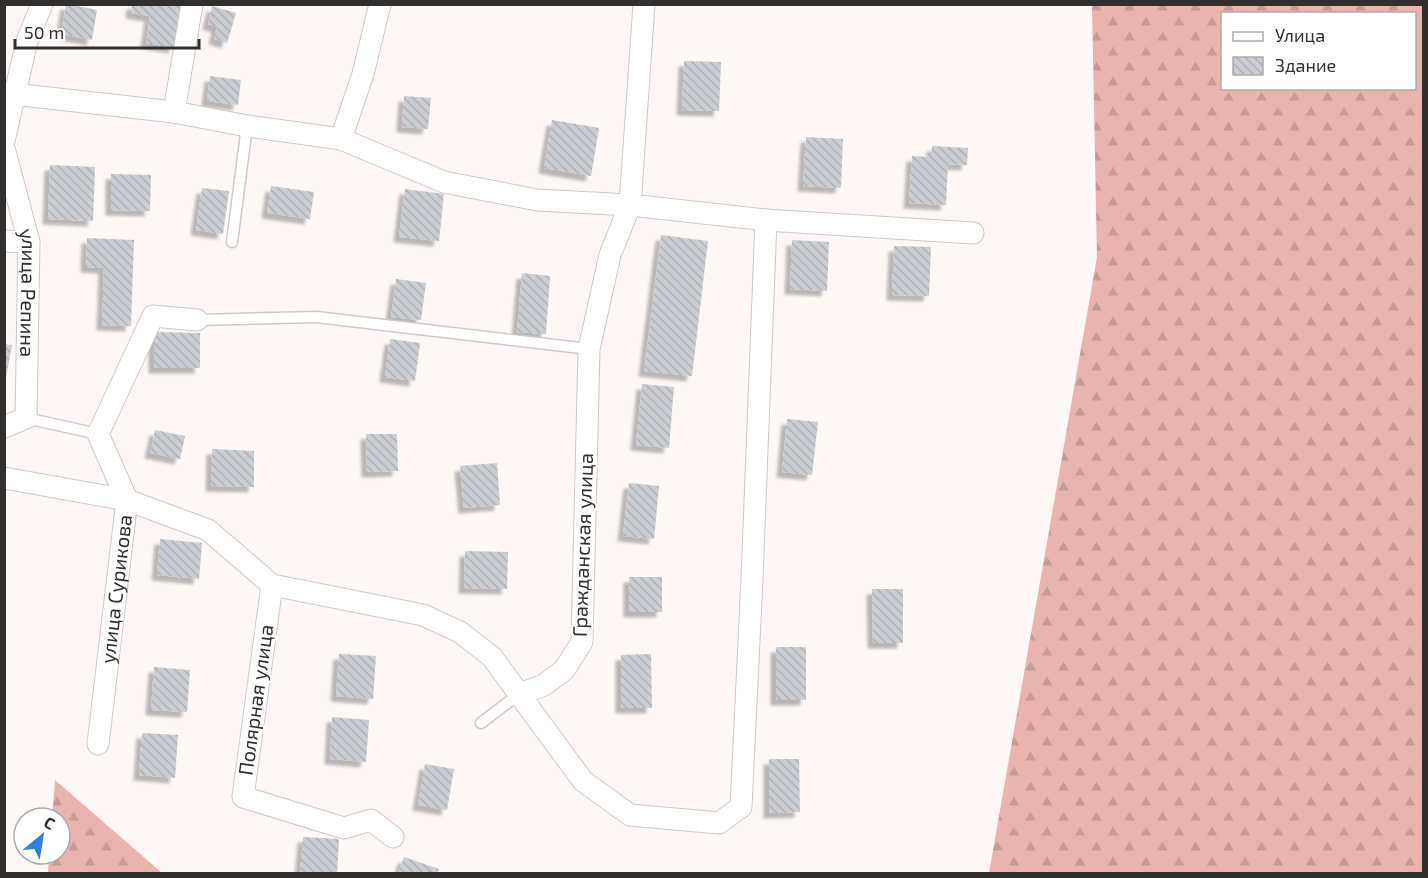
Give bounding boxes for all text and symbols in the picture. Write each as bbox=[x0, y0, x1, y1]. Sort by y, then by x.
scale bar bbox=[15, 12, 200, 50]
legend bbox=[1221, 12, 1416, 90]
text: 50 m bbox=[24, 21, 64, 43]
text: Улица bbox=[1275, 24, 1325, 46]
text: Здание bbox=[1275, 54, 1336, 76]
street label: улица Репина bbox=[14, 225, 42, 357]
street label: Гражданская улица bbox=[567, 453, 598, 637]
street label: улица Сурикова bbox=[95, 513, 136, 665]
street label: Полярная улица bbox=[233, 623, 278, 777]
north arrow bbox=[12, 806, 72, 866]
text: С bbox=[41, 812, 59, 833]

